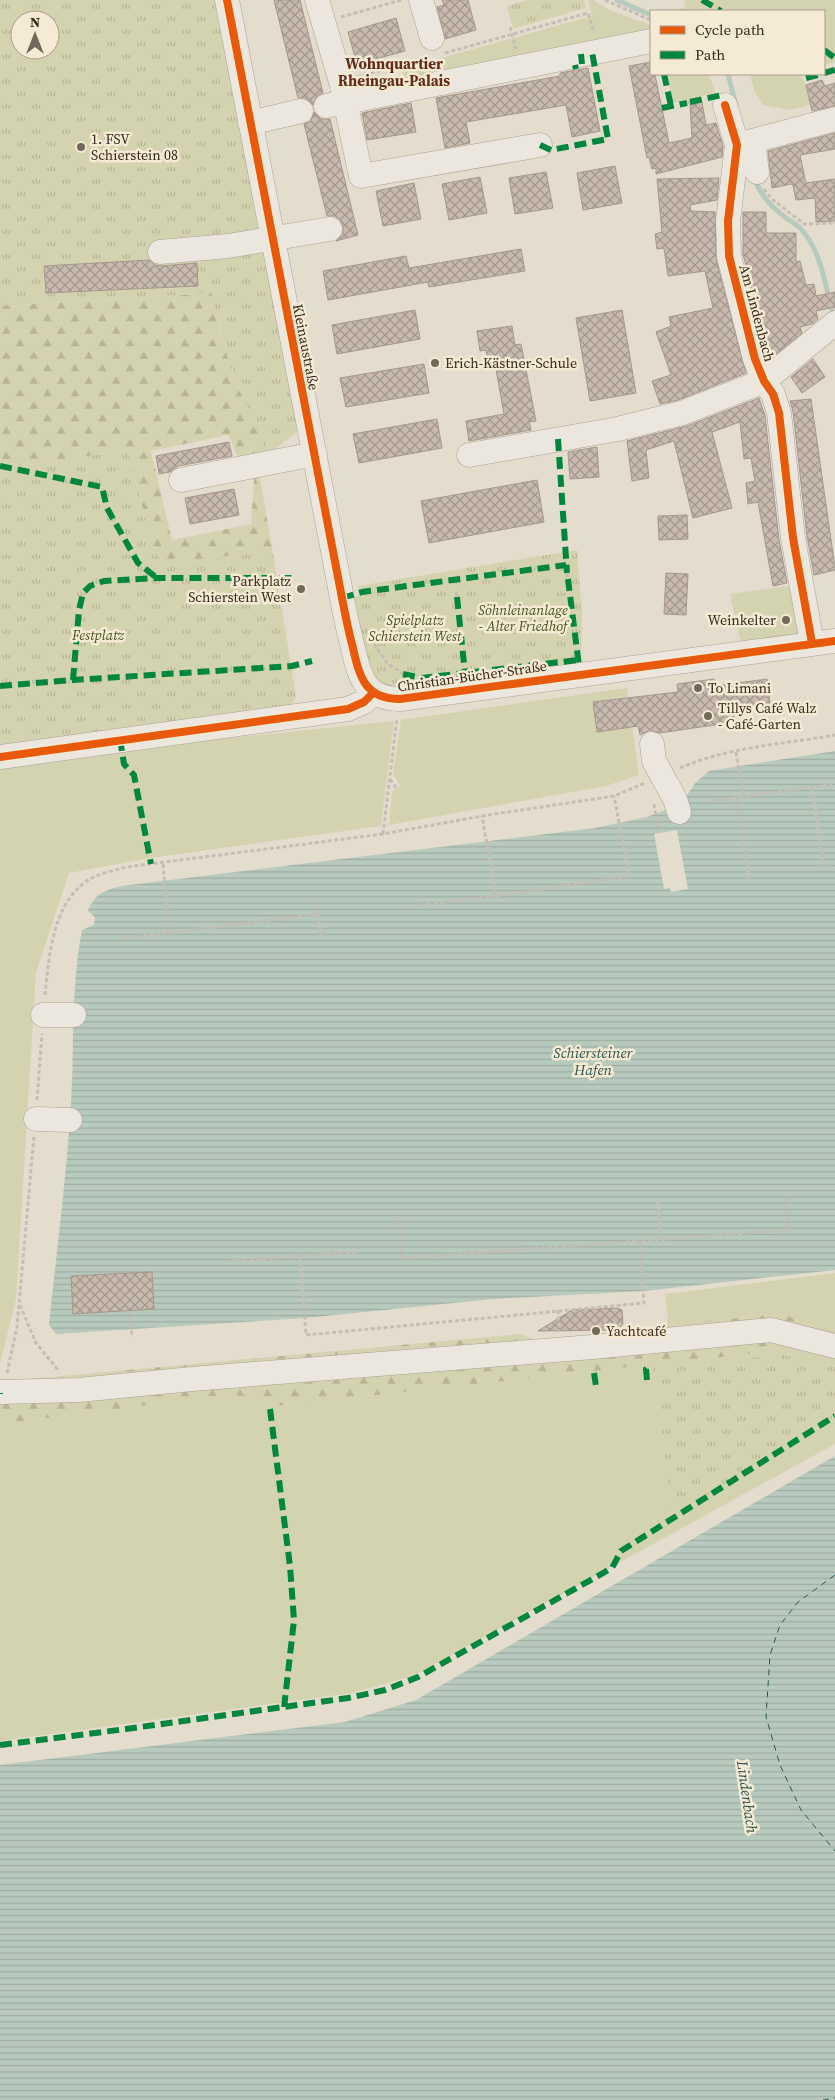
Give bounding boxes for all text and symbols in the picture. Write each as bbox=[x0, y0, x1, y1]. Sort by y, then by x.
north arrow bbox=[10, 10, 60, 60]
legend bbox=[650, 10, 825, 75]
text: N bbox=[30, 12, 40, 32]
text: Cycle path bbox=[695, 19, 765, 40]
text: Path bbox=[695, 44, 725, 65]
district label: Wohnquartier Rheingau-Palais bbox=[338, 53, 450, 91]
place label: 1. FSV Schierstein 08 bbox=[91, 129, 178, 165]
marker: 1. FSV Schierstein 08 bbox=[75, 141, 87, 153]
street label: Am Lindenbach bbox=[734, 262, 780, 364]
street label: Kleinaustraße bbox=[288, 302, 324, 392]
place label: Erich-Kästner-Schule bbox=[445, 353, 577, 373]
marker: Erich-Kästner-Schule bbox=[429, 357, 441, 369]
place label: Parkplatz Schierstein West bbox=[188, 571, 292, 607]
marker: Parkplatz Schierstein West bbox=[295, 583, 307, 595]
park label: Söhnleinanlage - Alter Friedhof bbox=[478, 600, 570, 636]
park label: Spielplatz Schierstein West bbox=[369, 610, 463, 646]
place label: Weinkelter bbox=[708, 610, 776, 630]
marker: Weinkelter bbox=[780, 614, 792, 626]
park label: Festplatz bbox=[71, 625, 125, 645]
street label: Christian-Bücher-Straße bbox=[396, 656, 548, 696]
place label: To Limani bbox=[708, 678, 771, 698]
marker: To Limani bbox=[692, 682, 704, 694]
place label: Tillys Café Walz - Café-Garten bbox=[718, 698, 817, 734]
marker: Tillys Café Walz - Café-Garten bbox=[702, 710, 714, 722]
water label: Schiersteiner Hafen bbox=[553, 1042, 634, 1080]
place label: Yachtcafé bbox=[606, 1321, 666, 1341]
marker: Yachtcafé bbox=[590, 1325, 602, 1337]
water label: Lindenbach bbox=[732, 1758, 763, 1835]

